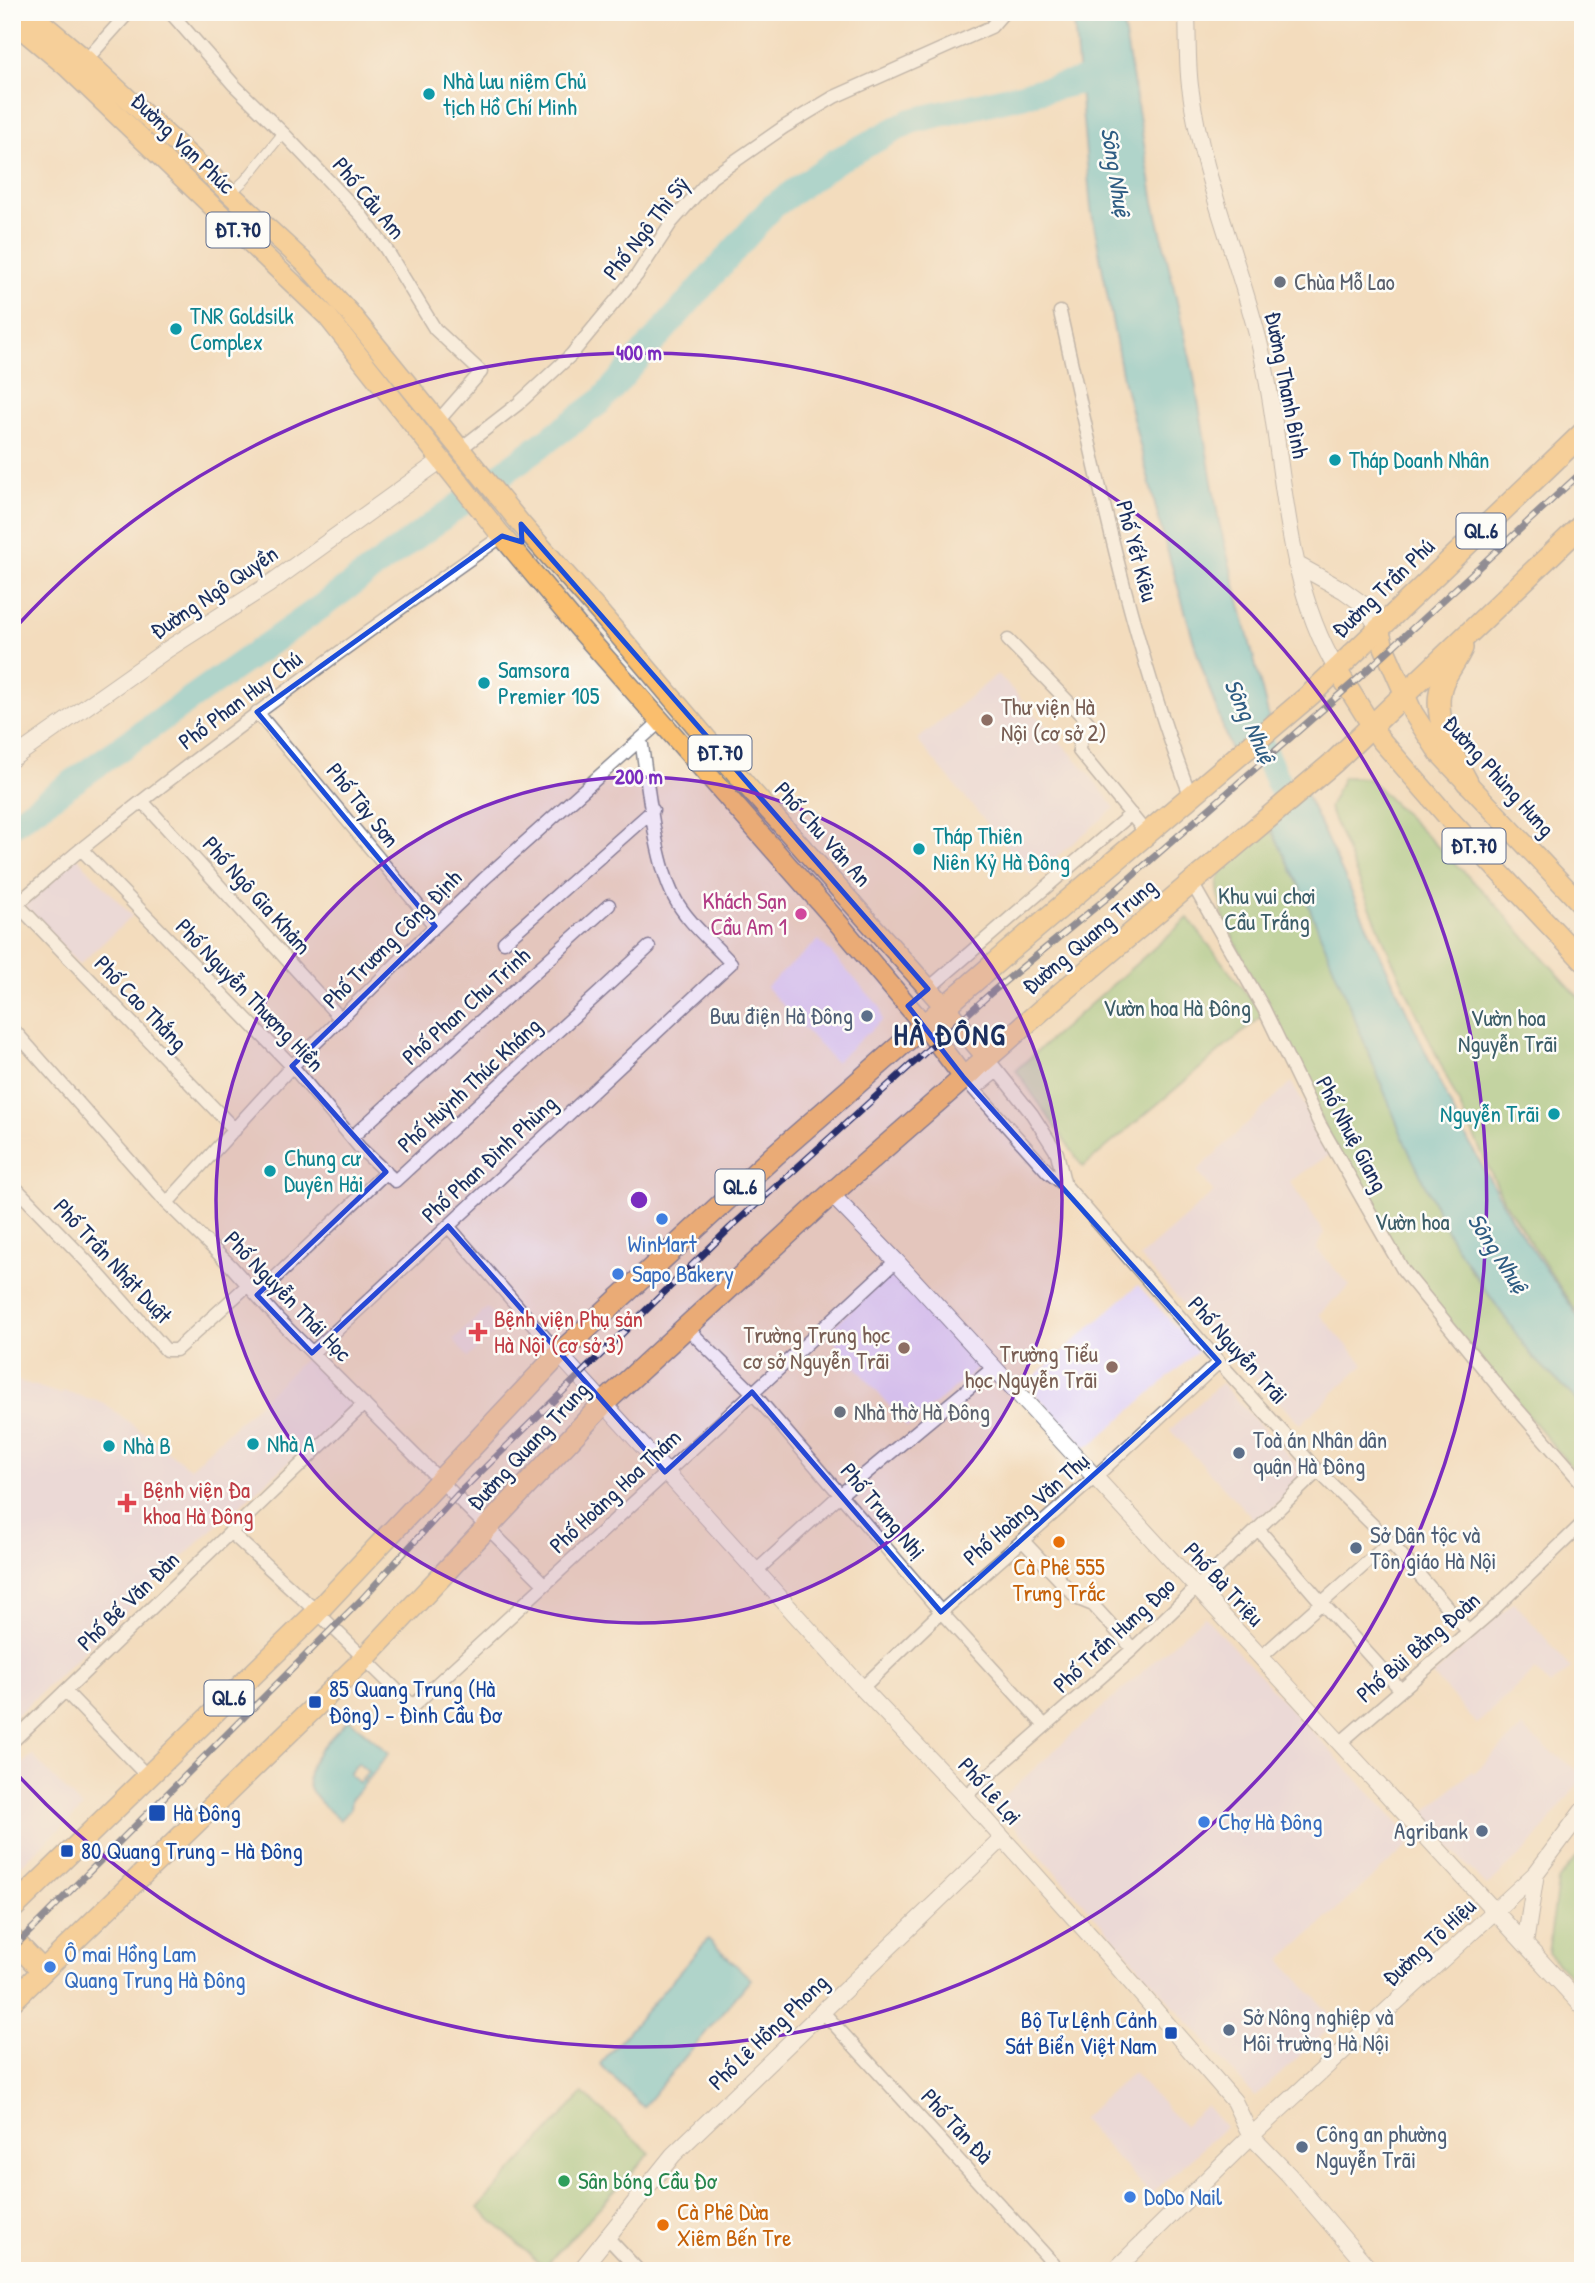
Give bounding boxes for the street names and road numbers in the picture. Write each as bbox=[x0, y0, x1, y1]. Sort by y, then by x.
street label: Đường Vạn Phúc bbox=[125, 85, 242, 200]
street label: Phố Cầu Am bbox=[326, 150, 413, 245]
street label: Phố Ngô Thì Sỹ bbox=[595, 169, 696, 286]
road number: ĐT.70 bbox=[206, 212, 270, 247]
street label: Đường Thanh Bình bbox=[1258, 309, 1317, 461]
street label: Phố Yết Kiêu bbox=[1109, 497, 1166, 605]
road number: QL.6 bbox=[1456, 514, 1506, 548]
street label: Đường Trần Phú bbox=[1325, 531, 1441, 644]
street label: Đường Ngô Quyền bbox=[144, 537, 284, 646]
street label: Phố Phan Huy Chú bbox=[172, 643, 308, 756]
street label: Đường Phùng Hưng bbox=[1437, 708, 1562, 843]
road number: ĐT.70 bbox=[688, 736, 752, 770]
street label: Phố Tây Sơn bbox=[320, 756, 407, 853]
street label: Phố Chu Văn An bbox=[768, 775, 879, 893]
road number: ĐT.70 bbox=[1442, 828, 1506, 864]
street label: Phố Ngô Gia Khảm bbox=[196, 829, 319, 960]
street label: Phố Trương Công Định bbox=[315, 862, 468, 1015]
street label: Đường Quang Trung bbox=[1015, 870, 1162, 1001]
street label: Phố Nguyễn Thượng Hiền bbox=[169, 911, 332, 1078]
street label: Phố Phan Chu Trinh bbox=[395, 940, 537, 1071]
street label: Phố Cao Thắng bbox=[88, 948, 195, 1057]
street label: Phố Huỳnh Thúc Kháng bbox=[390, 1010, 547, 1159]
street label: Phố Nhuệ Giang bbox=[1309, 1071, 1396, 1197]
street label: Phố Phan Đình Phùng bbox=[414, 1088, 563, 1229]
road number: QL.6 bbox=[716, 1170, 764, 1204]
street label: Phố Trần Nhật Duật bbox=[47, 1191, 180, 1331]
street label: Phố Nguyễn Thái Học bbox=[218, 1224, 359, 1368]
street label: Phố Nguyễn Trãi bbox=[1182, 1289, 1295, 1410]
street label: Đường Quang Trung bbox=[460, 1374, 595, 1517]
street label: Phố Hoàng Hoa Thám bbox=[542, 1421, 687, 1560]
street label: Phố Hoàng Văn Thụ bbox=[956, 1445, 1095, 1572]
street label: Phố Trưng Nhị bbox=[834, 1456, 933, 1565]
street label: Phố Bà Triệu bbox=[1177, 1535, 1271, 1632]
street label: Phố Bế Văn Đàn bbox=[70, 1544, 186, 1657]
street label: Phố Trần Hưng Đạo bbox=[1046, 1570, 1181, 1699]
street label: Phố Bùi Bằng Đoàn bbox=[1349, 1584, 1486, 1709]
road number: QL.6 bbox=[204, 1680, 254, 1716]
street label: Phố Lê Lợi bbox=[952, 1750, 1029, 1831]
street label: Đường Tô Hiệu bbox=[1375, 1891, 1482, 1993]
street label: Phố Lê Hồng Phong bbox=[701, 1967, 834, 2097]
street label: Phố Tản Đà bbox=[915, 2081, 1000, 2170]

